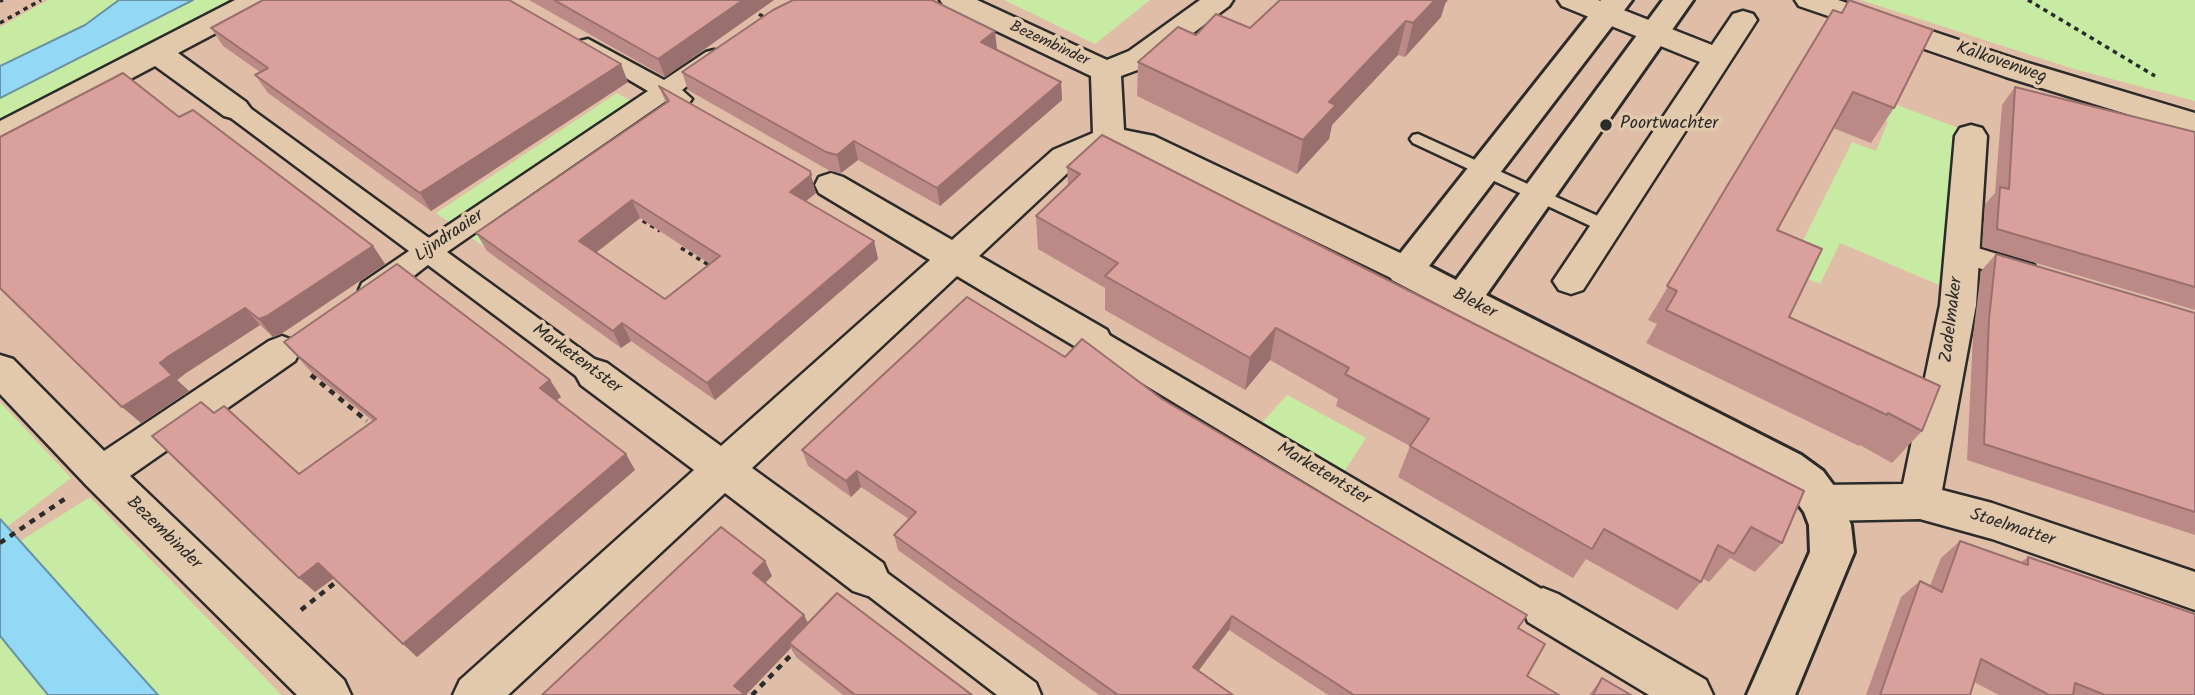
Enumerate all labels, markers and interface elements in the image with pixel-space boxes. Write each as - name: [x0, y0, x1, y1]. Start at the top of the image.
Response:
- street label: Bezembinder: [1006, 18, 1092, 72]
- street label: Kalkovenweg: [1953, 38, 2049, 90]
- place label: Poortwachter: [1620, 114, 1718, 136]
- marker: Poortwachter: [1598, 117, 1614, 133]
- street label: Lijndraaier: [411, 206, 489, 268]
- street label: Zadelmaker: [1937, 276, 1969, 364]
- street label: Bleker: [1448, 285, 1500, 325]
- street label: Marketentster: [527, 320, 625, 400]
- street label: Marketentster: [1272, 439, 1374, 511]
- street label: Bezembinder: [121, 493, 205, 575]
- street label: Stoelmatter: [1967, 505, 2057, 553]

